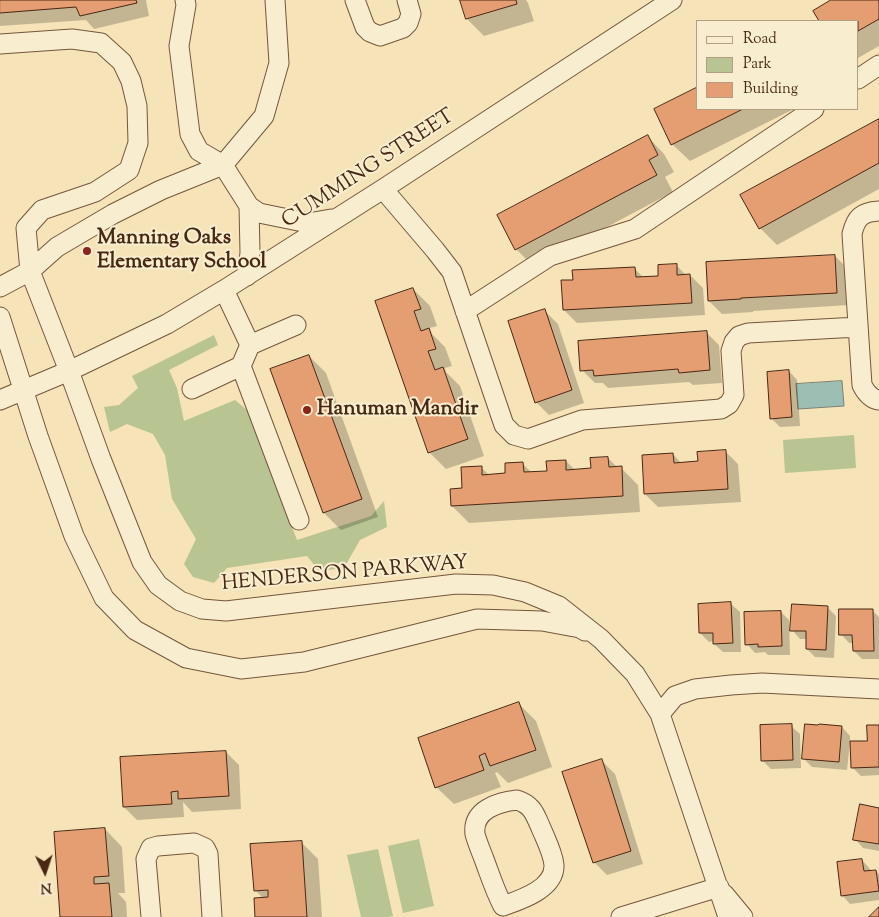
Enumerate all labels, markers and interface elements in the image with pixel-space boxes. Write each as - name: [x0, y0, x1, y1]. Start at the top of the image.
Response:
- legend: [696, 20, 859, 110]
- text: Road: [743, 29, 777, 50]
- text: Park: [743, 54, 772, 75]
- text: Building: [743, 79, 798, 100]
- street label: CUMMING STREET: [278, 105, 460, 235]
- place label: Manning Oaks Elementary School: [97, 226, 266, 276]
- marker: Manning Oaks Elementary School: [81, 245, 93, 257]
- place label: Hanuman Mandir: [317, 397, 478, 423]
- marker: Hanuman Mandir: [301, 404, 313, 416]
- street label: HENDERSON PARKWAY: [221, 552, 469, 598]
- north arrow: [20, 847, 70, 897]
- text: N: [40, 877, 52, 897]

